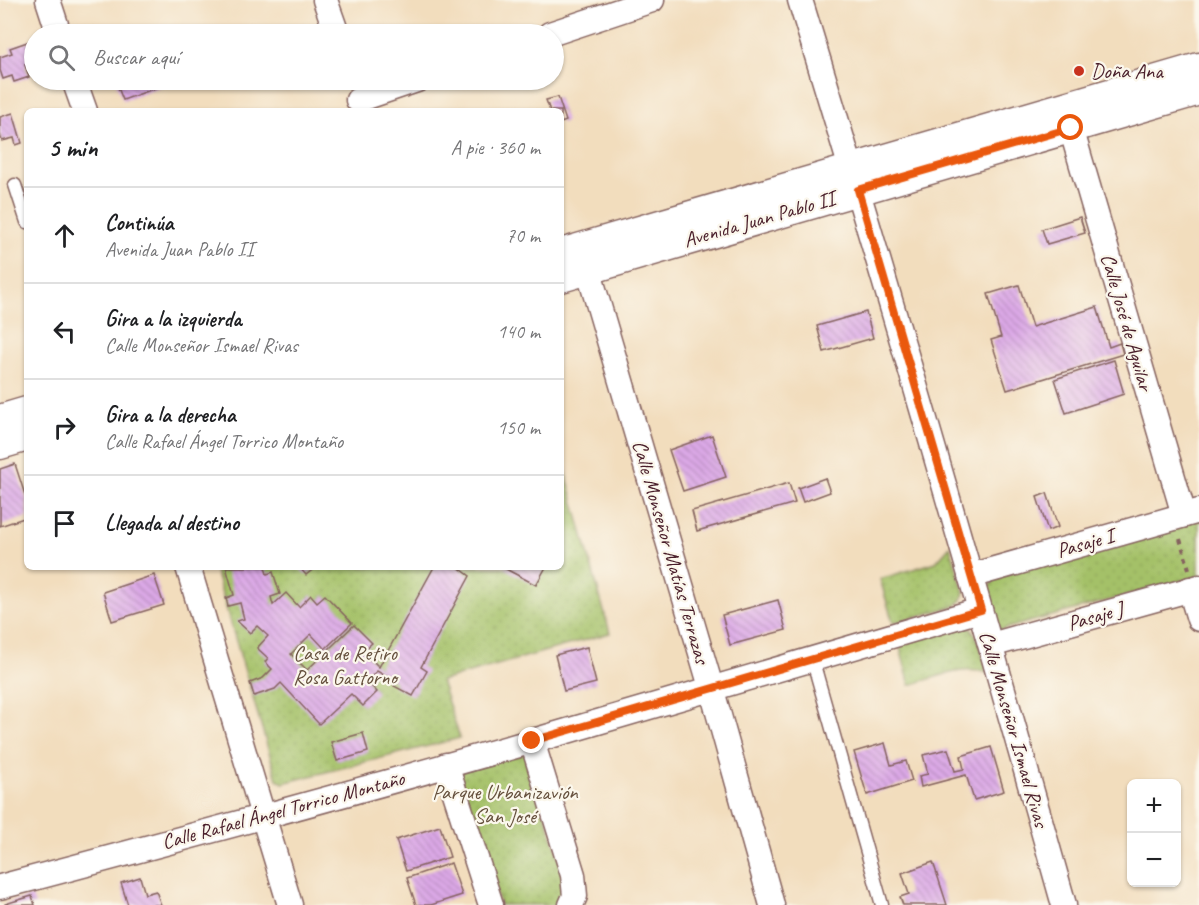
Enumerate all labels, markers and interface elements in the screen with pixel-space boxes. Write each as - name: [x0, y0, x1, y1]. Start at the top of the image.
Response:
- search box: [24, 24, 564, 90]
- icon: search: [45, 41, 78, 74]
- text: Buscar aquí: [93, 43, 179, 71]
- place label: Doña Ana: [1091, 58, 1164, 84]
- marker: Doña Ana: [1072, 64, 1086, 78]
- route start: [1057, 114, 1083, 140]
- text: 5 min: [48, 131, 97, 164]
- text: A pie · 360 m: [451, 135, 540, 160]
- street label: Avenida Juan Pablo II: [680, 184, 842, 253]
- text: Continúa: [105, 209, 173, 237]
- icon: ahead: [48, 219, 81, 252]
- text: 70 m: [506, 223, 540, 248]
- text: Avenida Juan Pablo II: [105, 237, 254, 262]
- street label: Calle José de Aguilar: [1095, 251, 1160, 396]
- text: Gira a la izquierda: [105, 305, 242, 333]
- icon: left: [48, 315, 81, 348]
- text: 140 m: [497, 319, 540, 344]
- text: Calle Monseñor Ismael Rivas: [105, 333, 298, 358]
- text: Gira a la derecha: [105, 401, 236, 429]
- icon: right: [48, 411, 81, 444]
- text: 150 m: [497, 415, 540, 440]
- text: Calle Rafael Ángel Torrico Montaño: [105, 429, 343, 454]
- street label: Calle Monseñor Matías Terrazas: [627, 437, 716, 669]
- icon: arrive: [48, 507, 81, 540]
- text: Llegada al destino: [105, 509, 239, 537]
- street label: Pasaje I: [1053, 521, 1121, 564]
- street label: Pasaje J: [1064, 595, 1129, 636]
- street label: Calle Monseñor Ismael Rivas: [974, 628, 1055, 832]
- park label: Casa de Retiro Rosa Gattorno: [293, 640, 400, 690]
- route end: [518, 727, 544, 753]
- street label: Calle Rafael Ángel Torrico Montaño: [159, 765, 409, 855]
- park label: Parque Urbanizavión San José: [432, 779, 578, 829]
- map controls: [1127, 779, 1181, 887]
- button: +: [1127, 779, 1181, 833]
- button: −: [1127, 833, 1181, 887]

